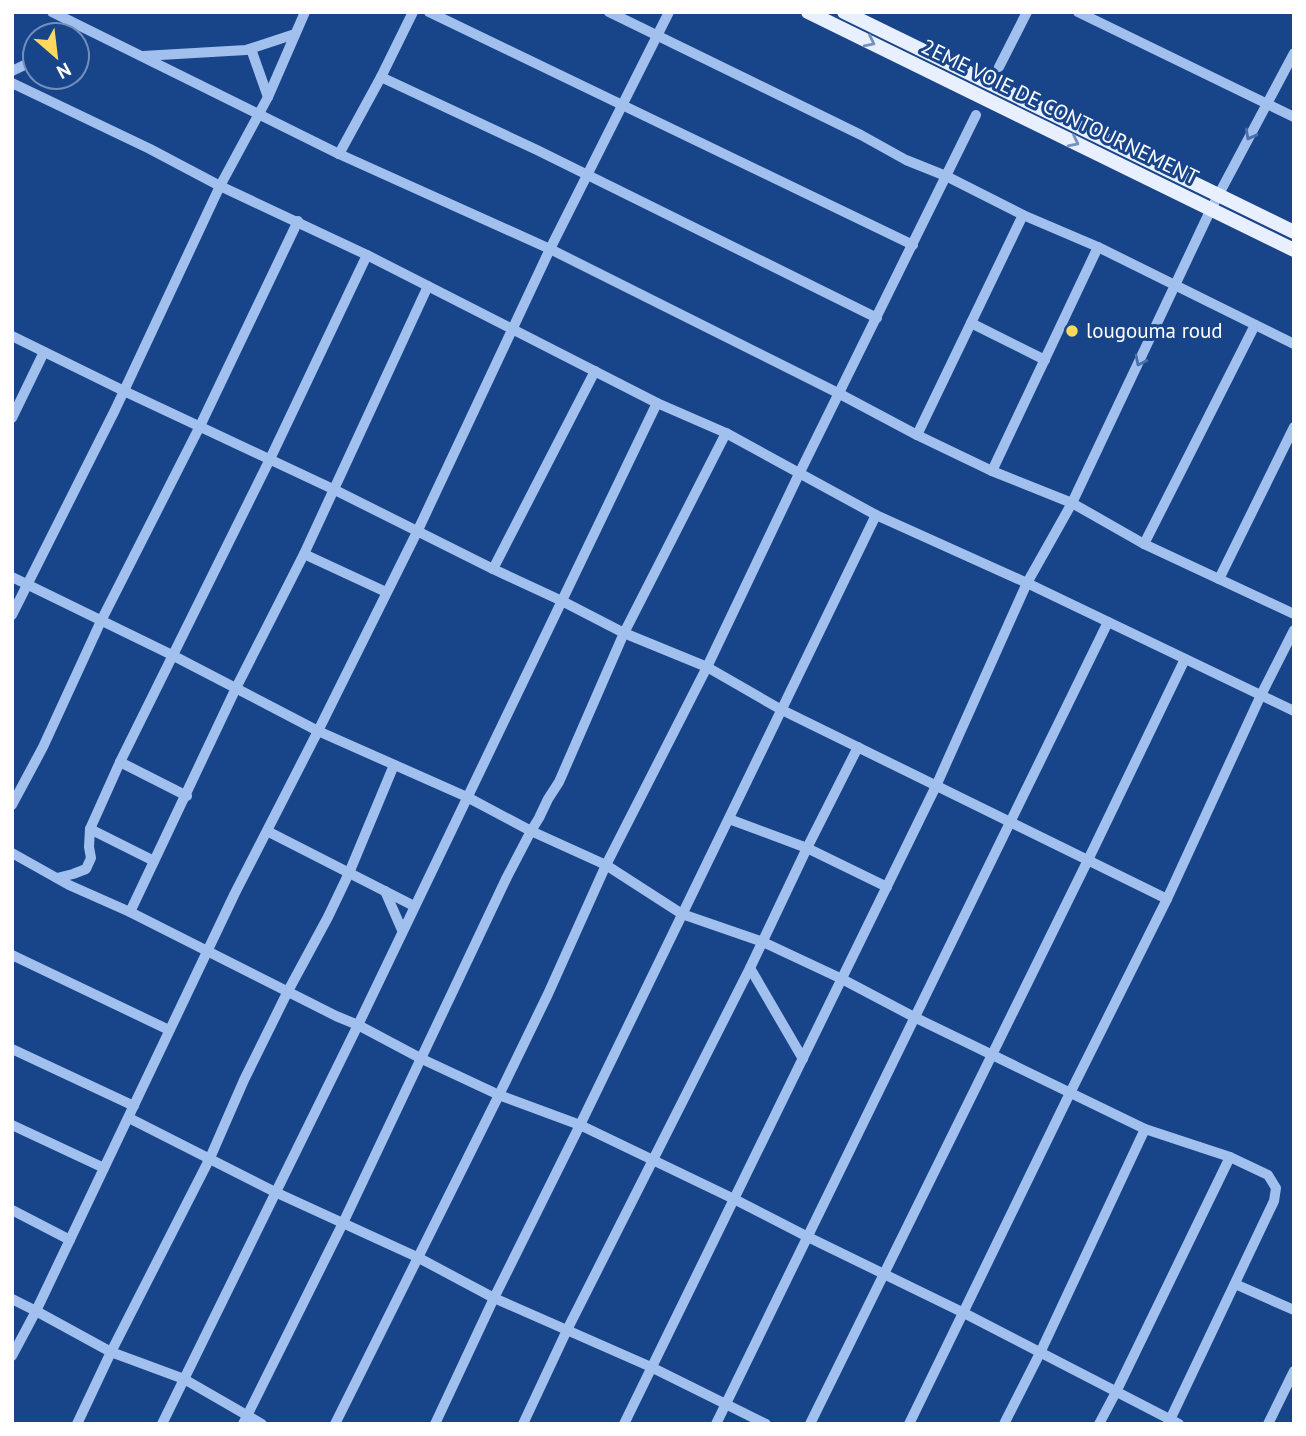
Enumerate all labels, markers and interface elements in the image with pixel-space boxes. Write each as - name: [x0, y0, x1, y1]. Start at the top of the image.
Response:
- north arrow: [21, 21, 91, 91]
- street label: 2EME VOIE DE CONTOURNEMENT: [917, 33, 1204, 191]
- one-way arrow: [863, 34, 875, 48]
- text: N: [53, 57, 75, 85]
- one-way arrow: [1244, 128, 1258, 140]
- one-way arrow: [1067, 134, 1079, 148]
- place label: lougouma roud: [1086, 317, 1223, 344]
- marker: lougouma roud: [1064, 323, 1080, 339]
- one-way arrow: [1134, 354, 1148, 366]

